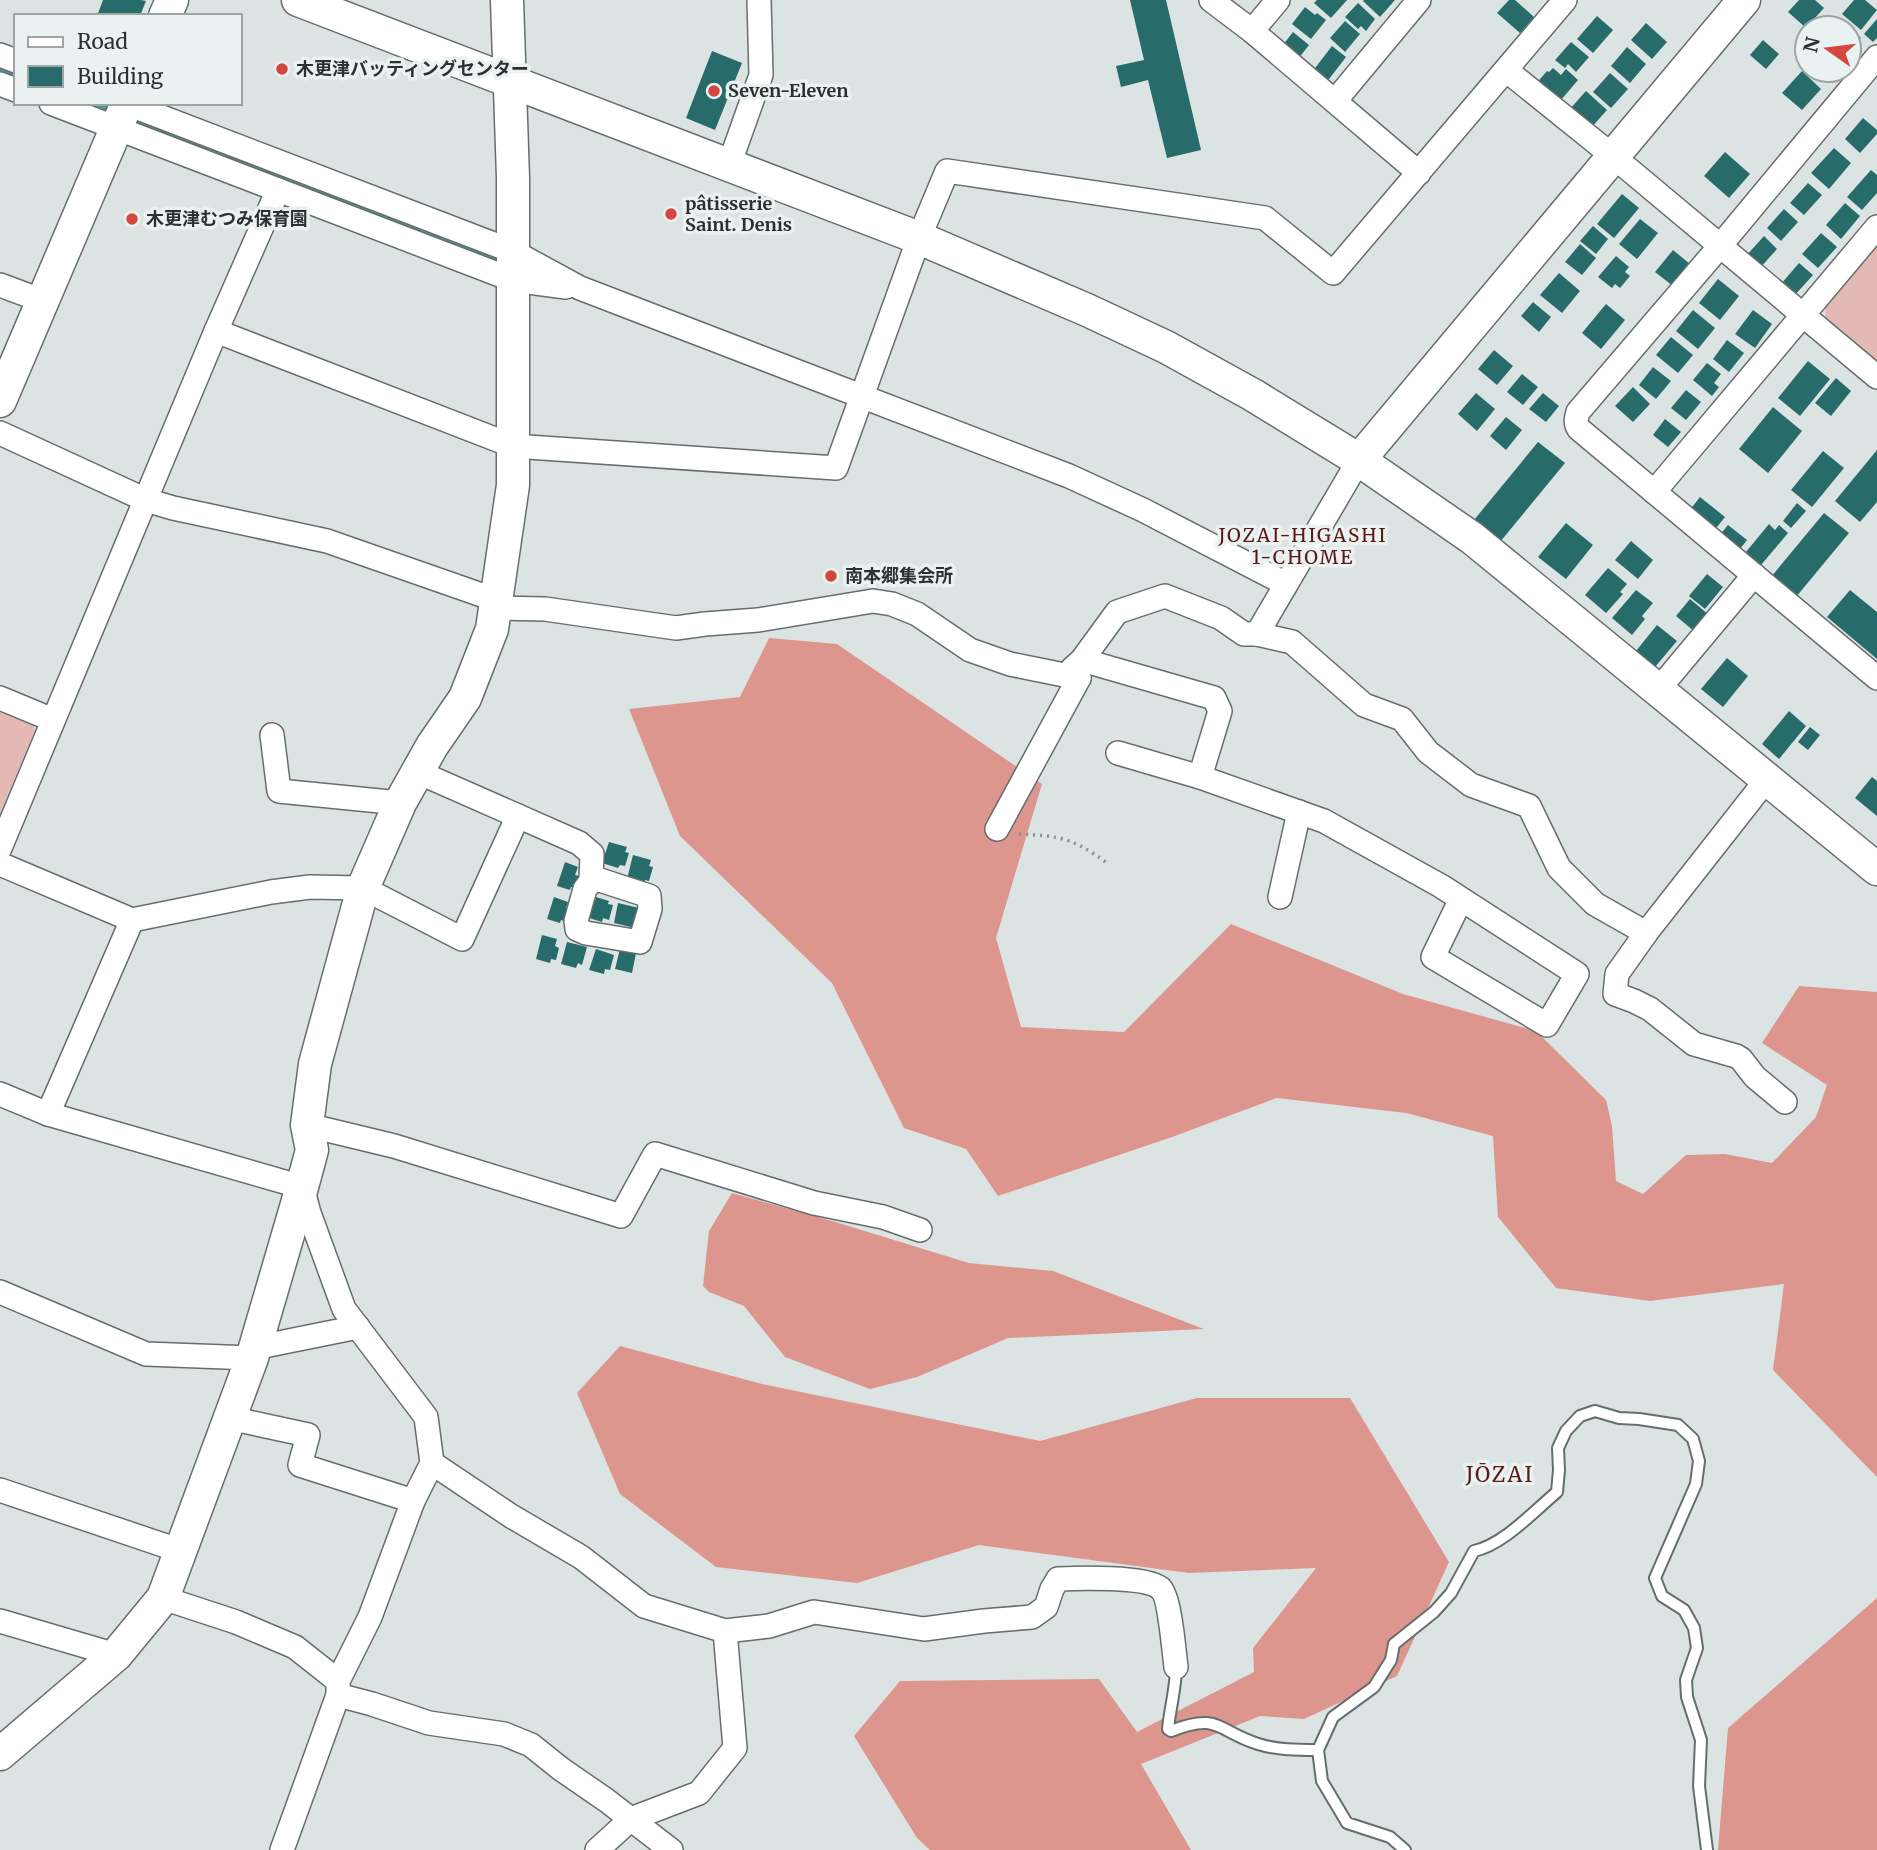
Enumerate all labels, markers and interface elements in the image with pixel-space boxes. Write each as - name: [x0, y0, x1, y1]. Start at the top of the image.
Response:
- legend: [14, 14, 242, 105]
- north arrow: [1793, 14, 1863, 84]
- text: Road: [77, 28, 128, 55]
- text: N: [1798, 35, 1825, 55]
- place label: 木更津バッティングセンター: [296, 57, 529, 80]
- marker: 木更津バッティングセンター: [274, 61, 290, 77]
- text: Building: [77, 63, 164, 90]
- place label: Seven-Eleven: [728, 79, 848, 102]
- marker: Seven-Eleven: [706, 83, 722, 99]
- place label: pâtisserie Saint. Denis: [685, 192, 792, 236]
- marker: pâtisserie Saint. Denis: [663, 206, 679, 222]
- place label: 木更津むつみ保育園: [146, 207, 308, 230]
- marker: 木更津むつみ保育園: [124, 211, 140, 227]
- district label: JOZAI-HIGASHI 1-CHOME: [1217, 523, 1388, 569]
- place label: 南本郷集会所: [845, 564, 953, 587]
- marker: 南本郷集会所: [823, 568, 839, 584]
- district label: JŌZAI: [1465, 1461, 1534, 1488]

